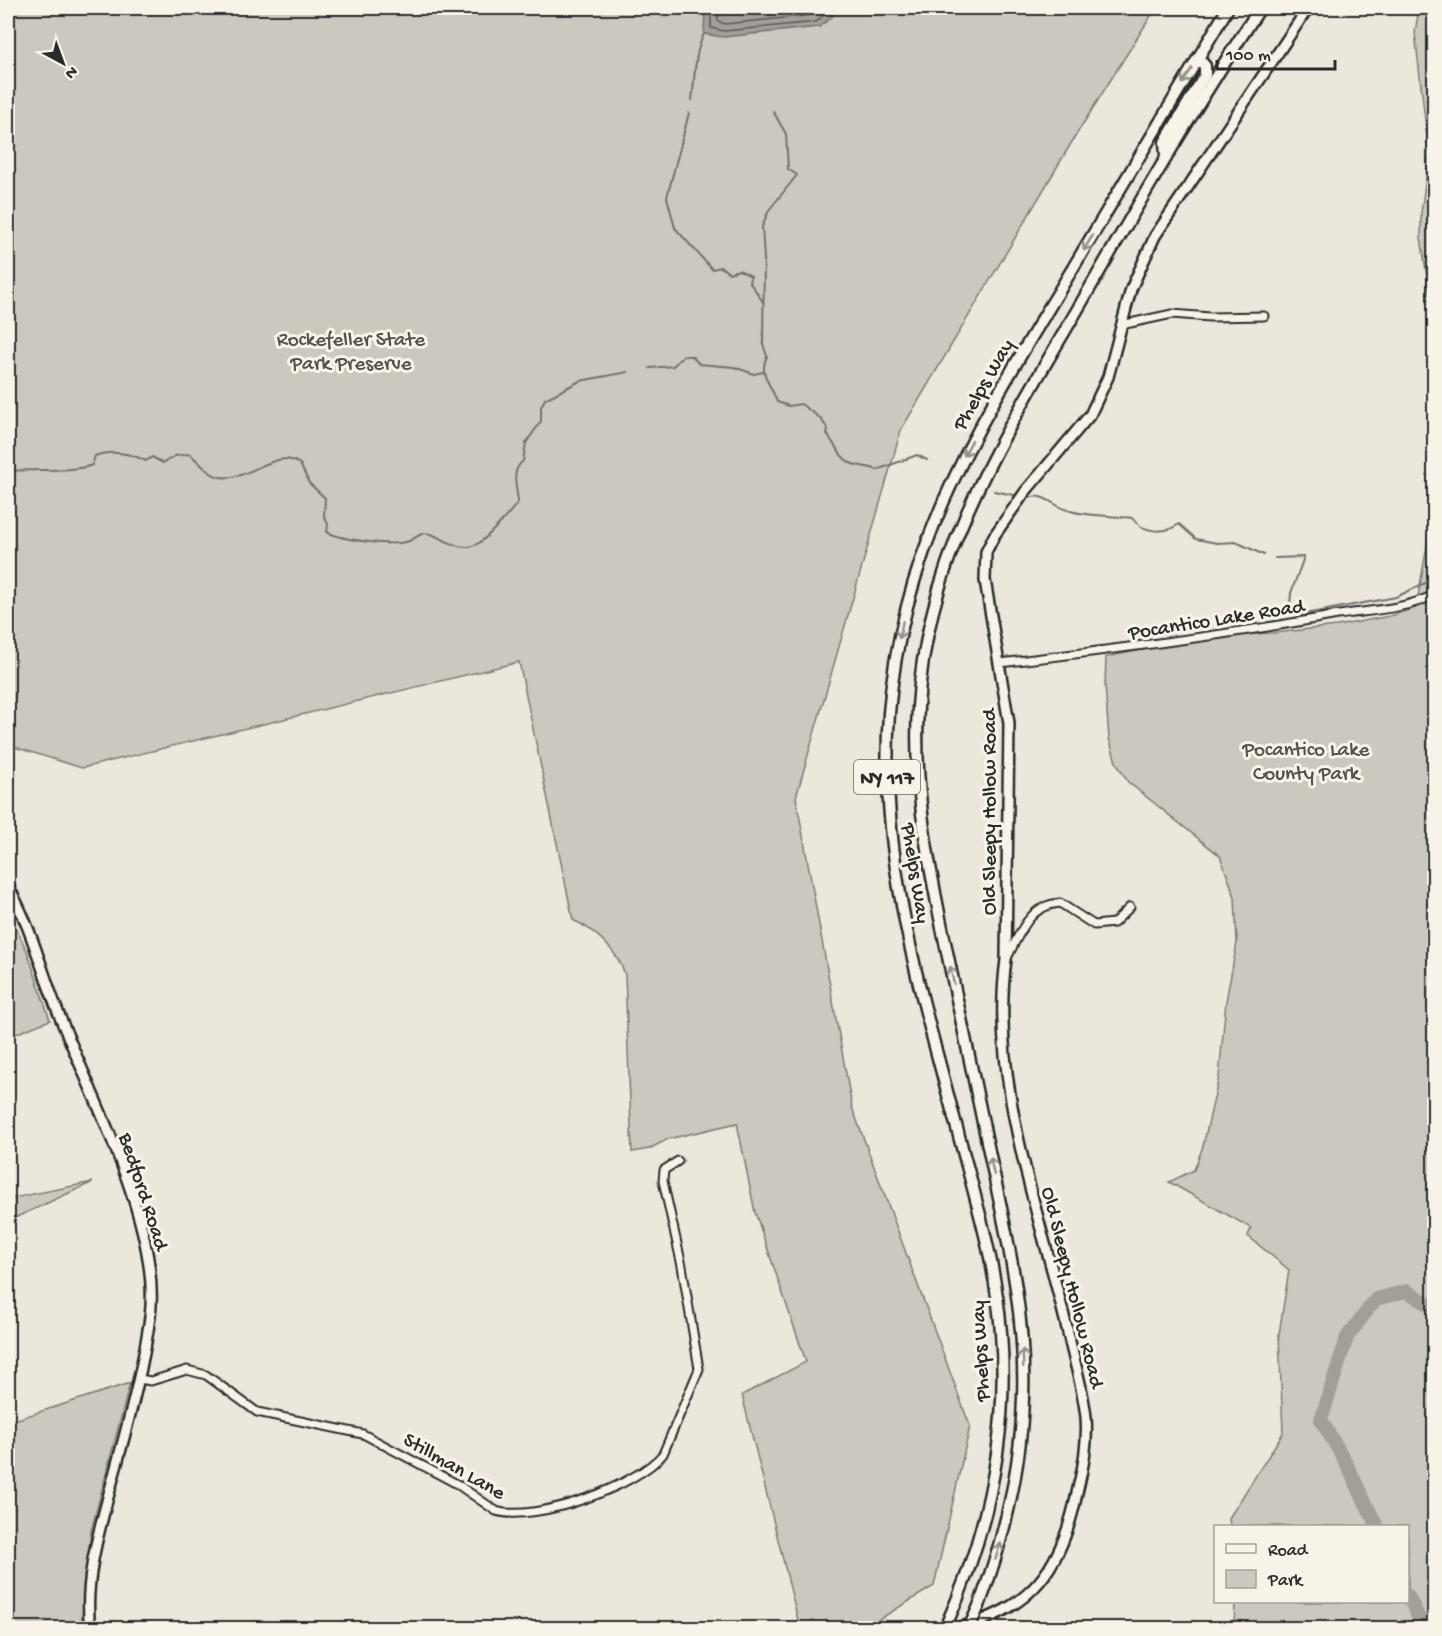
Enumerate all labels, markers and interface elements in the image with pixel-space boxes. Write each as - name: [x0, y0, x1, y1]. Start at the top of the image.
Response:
- north arrow: [33, 33, 93, 93]
- scale bar: [1217, 33, 1336, 71]
- text: 100 m: [1225, 46, 1271, 67]
- text: N: [60, 61, 81, 83]
- one-way arrow: [1181, 67, 1193, 84]
- one-way arrow: [1081, 234, 1093, 251]
- park label: Rockefeller State Park Preserve: [277, 329, 426, 378]
- street label: Phelps Way: [948, 336, 1021, 437]
- one-way arrow: [962, 438, 973, 456]
- street label: Pocantico Lake Road: [1126, 595, 1308, 648]
- one-way arrow: [895, 620, 906, 640]
- street label: Old Sleepy Hollow Road: [979, 707, 1004, 915]
- park label: Pocantico Lake County Park: [1242, 739, 1371, 788]
- road number: NY 117: [854, 760, 920, 794]
- street label: Phelps Way: [893, 821, 934, 925]
- one-way arrow: [946, 966, 957, 985]
- street label: Bedford Road: [111, 1129, 173, 1255]
- one-way arrow: [986, 1157, 997, 1176]
- street label: Old Sleepy Hollow Road: [1034, 1185, 1108, 1393]
- street label: Phelps Way: [967, 1300, 998, 1403]
- one-way arrow: [1017, 1349, 1029, 1369]
- street label: Stillman Lane: [398, 1429, 510, 1508]
- legend: [1214, 1525, 1409, 1603]
- one-way arrow: [993, 1541, 1004, 1560]
- text: Road: [1268, 1541, 1309, 1562]
- text: Park: [1267, 1571, 1304, 1592]

